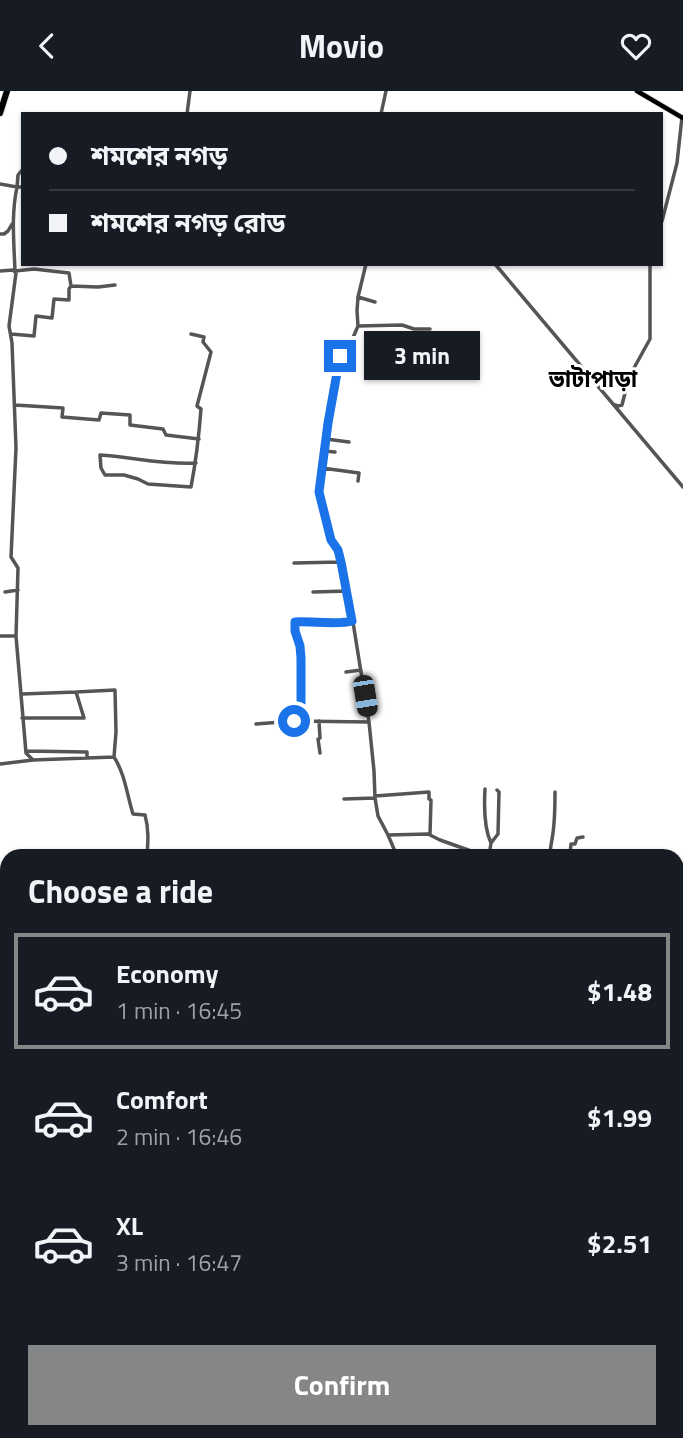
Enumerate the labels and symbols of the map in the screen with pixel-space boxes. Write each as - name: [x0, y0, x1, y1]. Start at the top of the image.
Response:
- callout: 3 min: [364, 331, 480, 381]
- route end: [324, 340, 356, 372]
- district label: ভাটাপাড়া: [548, 361, 638, 396]
- car: [352, 674, 379, 718]
- route start: [278, 705, 310, 737]

